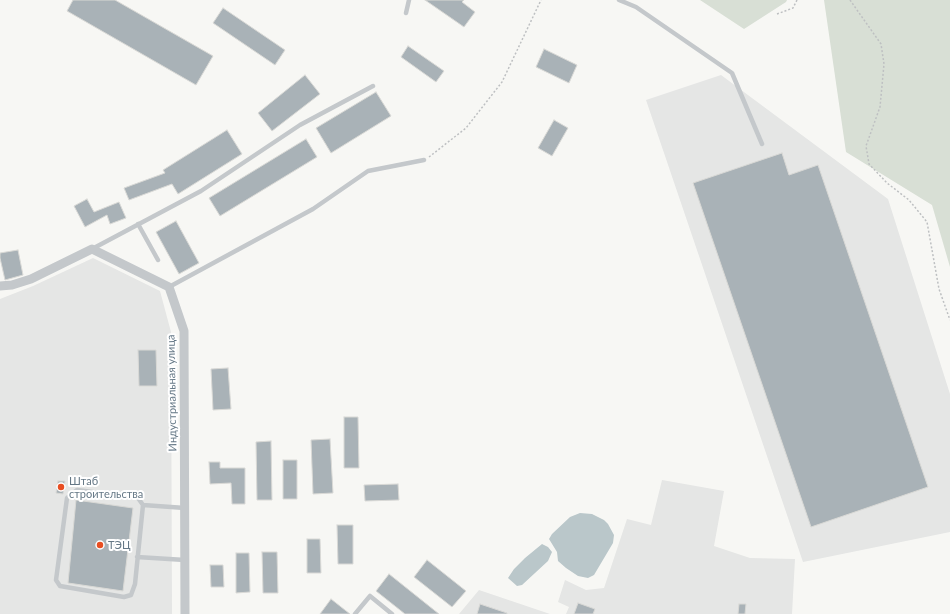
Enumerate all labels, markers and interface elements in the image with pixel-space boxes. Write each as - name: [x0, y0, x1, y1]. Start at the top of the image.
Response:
- street label: Индустриальная улица: [164, 334, 180, 452]
- place label: Штаб строительства: [69, 474, 143, 500]
- marker: Штаб строительства: [56, 482, 66, 492]
- place label: ТЭЦ: [108, 538, 131, 552]
- marker: ТЭЦ: [95, 540, 105, 550]

